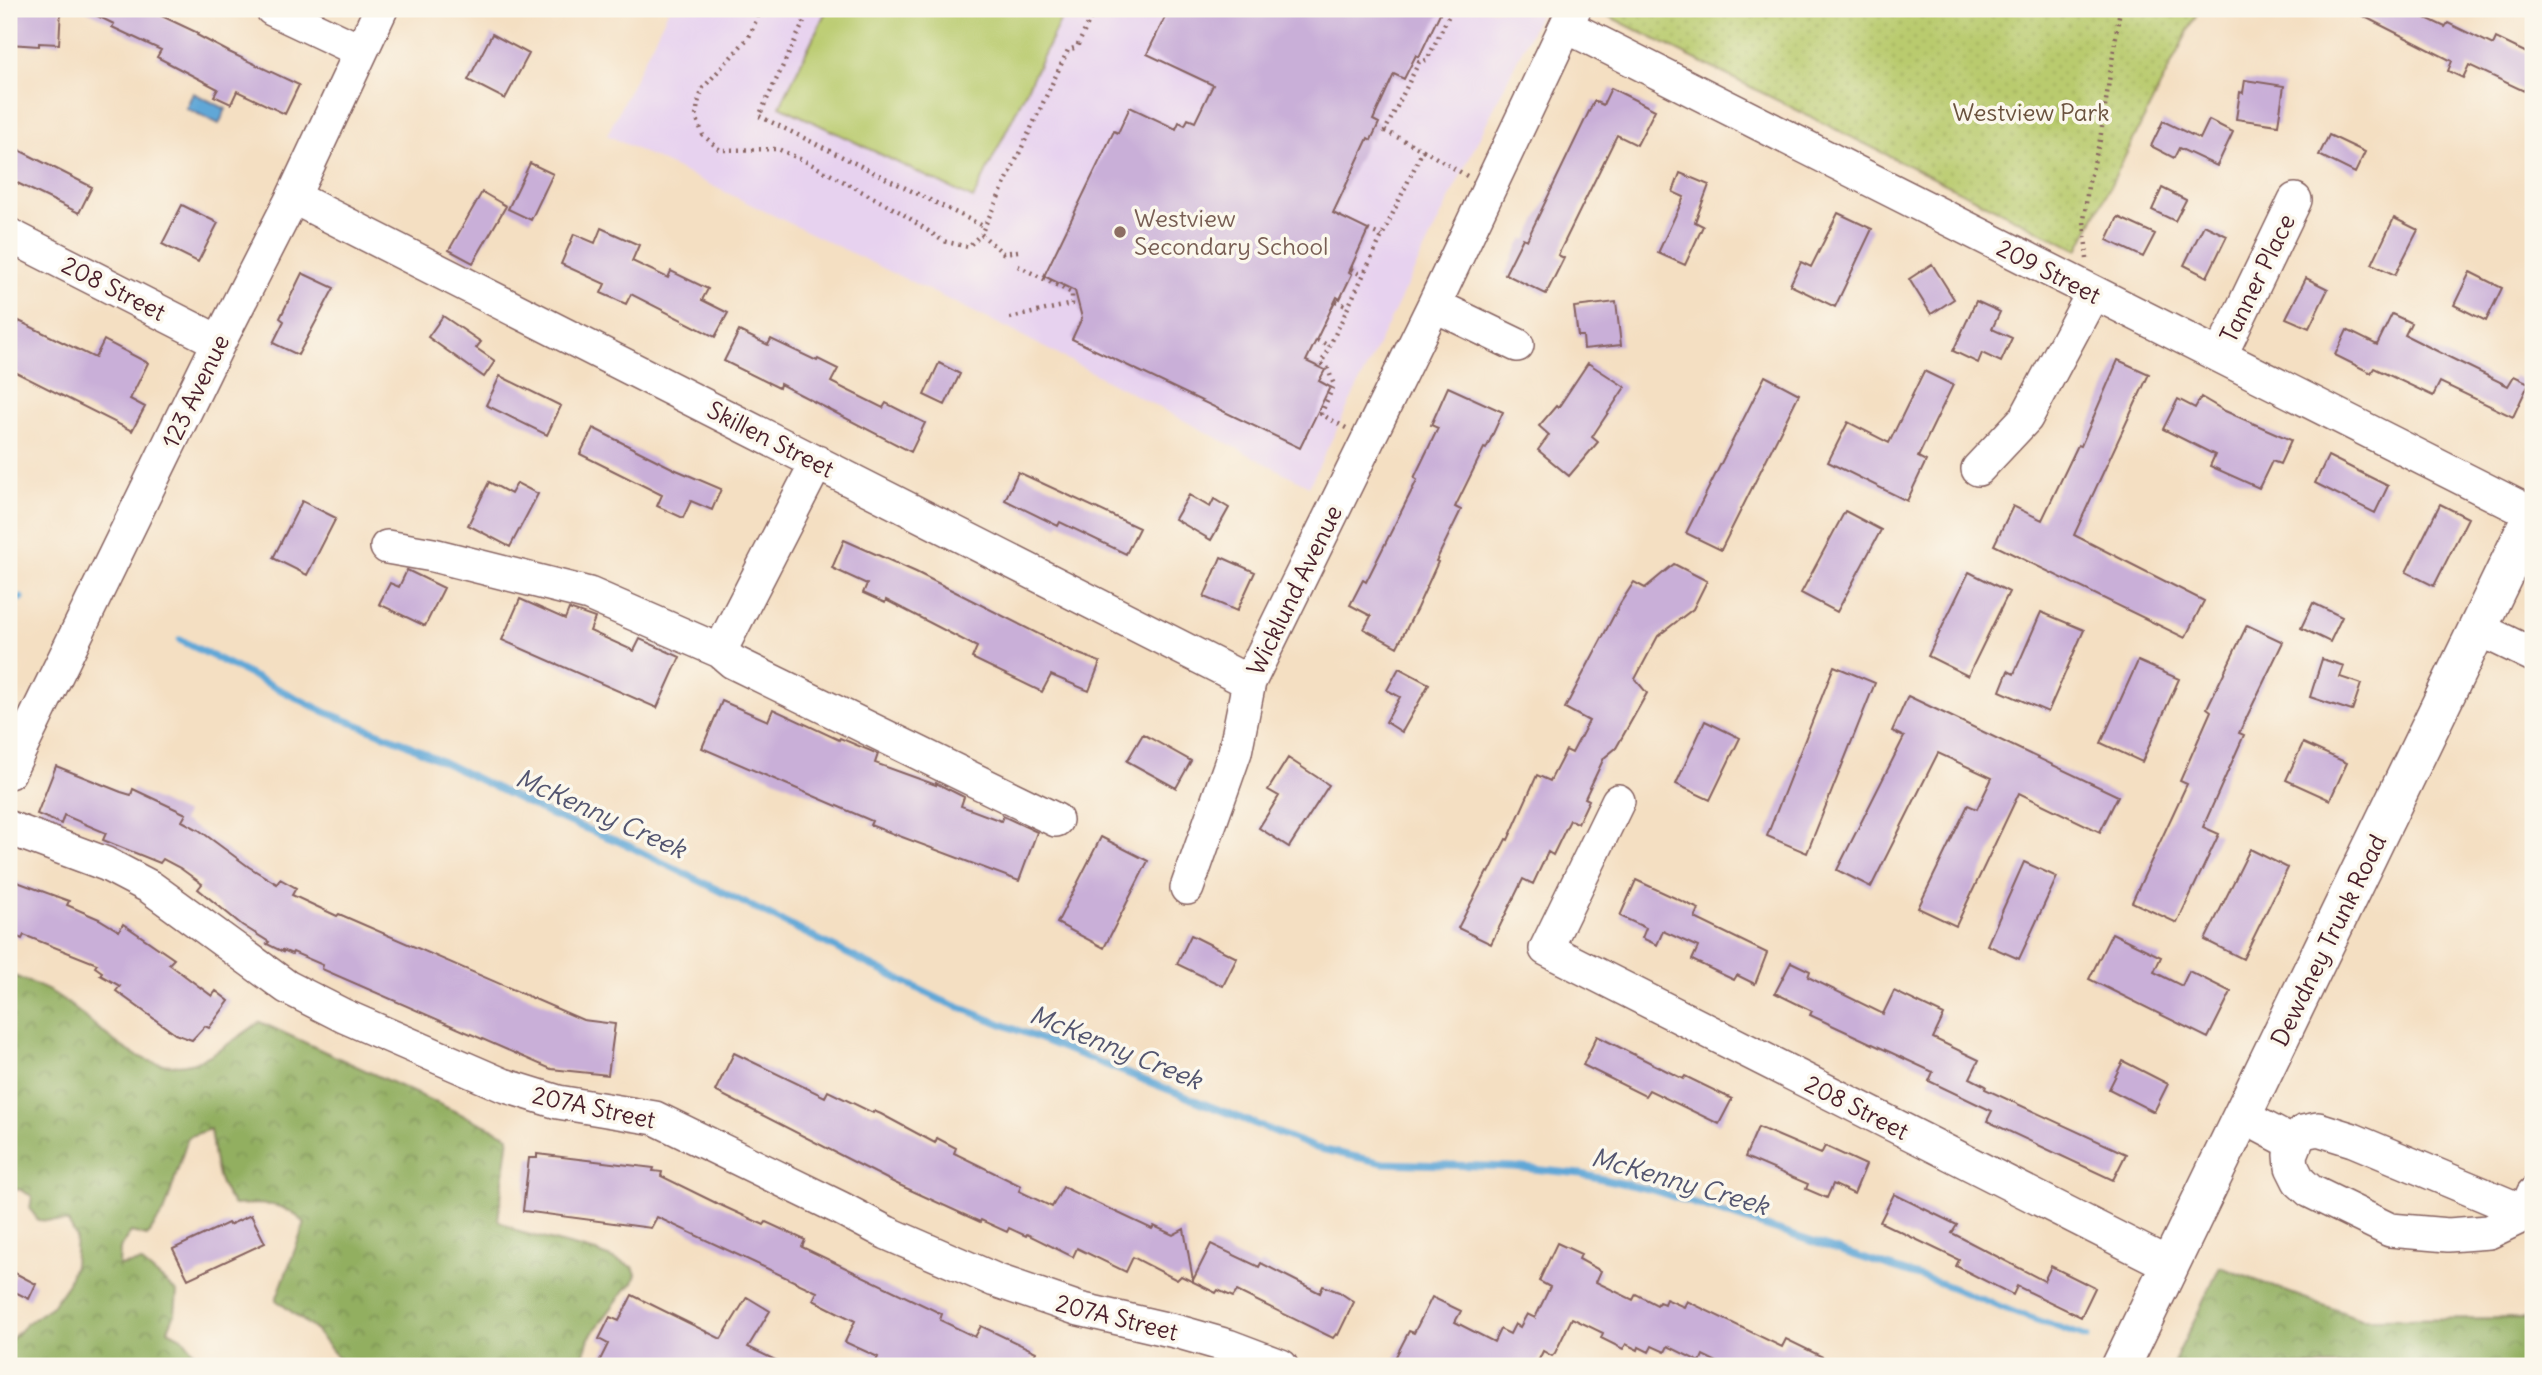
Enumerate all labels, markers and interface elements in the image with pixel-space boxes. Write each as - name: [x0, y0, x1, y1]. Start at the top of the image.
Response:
- park label: Westview Park: [1953, 97, 2109, 127]
- place label: Westview Secondary School: [1134, 203, 1328, 261]
- street label: Tanner Place: [2213, 209, 2301, 347]
- marker: Westview Secondary School: [1112, 224, 1128, 240]
- street label: 209 Street: [1992, 232, 2106, 310]
- street label: 208 Street: [57, 249, 171, 327]
- street label: 123 Avenue: [155, 329, 235, 453]
- street label: Skillen Street: [703, 394, 839, 484]
- street label: Wicklund Avenue: [1240, 500, 1348, 680]
- water label: McKenny Creek: [511, 761, 693, 866]
- street label: Dewdney Trunk Road: [2264, 829, 2392, 1051]
- water label: McKenny Creek: [1025, 998, 1208, 1097]
- street label: 208 Street: [1800, 1068, 1914, 1146]
- street label: 207A Street: [530, 1079, 658, 1135]
- water label: McKenny Creek: [1588, 1140, 1774, 1222]
- street label: 207A Street: [1053, 1287, 1181, 1347]

